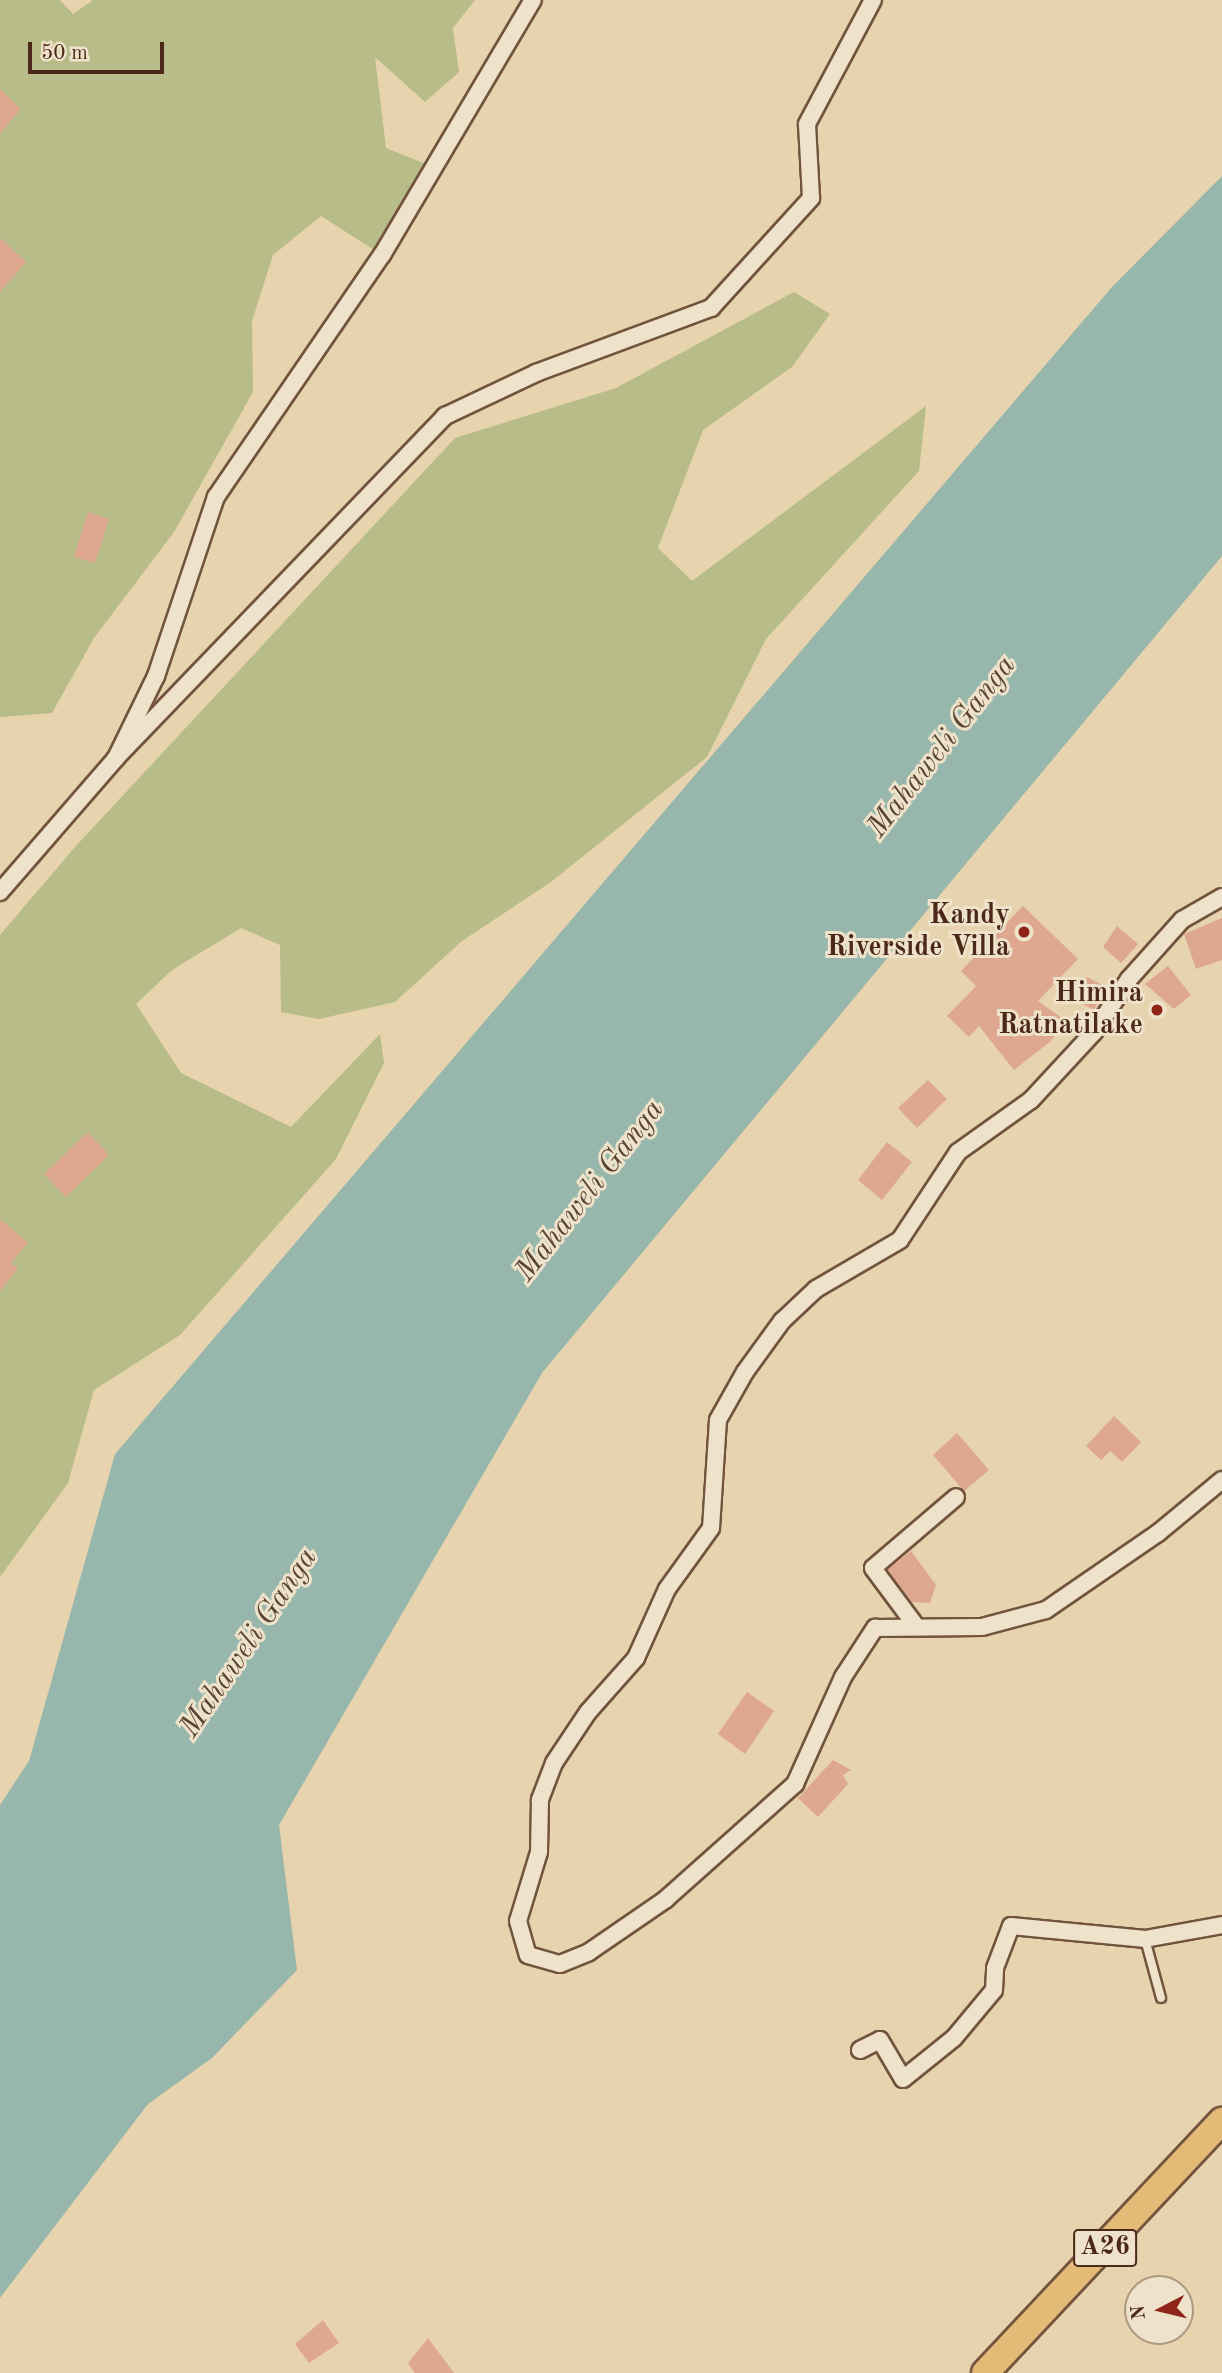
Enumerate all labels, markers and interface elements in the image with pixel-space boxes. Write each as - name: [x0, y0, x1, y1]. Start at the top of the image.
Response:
- scale bar: [32, 28, 168, 72]
- text: 50 m: [41, 43, 88, 64]
- water label: Mahaweli Ganga: [860, 649, 1024, 845]
- place label: Kandy Riverside Villa: [827, 899, 1010, 965]
- marker: Kandy Riverside Villa: [1016, 924, 1032, 940]
- place label: Himira Ratnatilake: [998, 977, 1143, 1043]
- marker: Himira Ratnatilake: [1149, 1002, 1165, 1018]
- water label: Mahaweli Ganga: [508, 1093, 672, 1289]
- water label: Mahaweli Ganga: [172, 1541, 326, 1745]
- road number: A26: [1072, 2226, 1138, 2270]
- north arrow: [1124, 2275, 1194, 2345]
- text: N: [1129, 2304, 1150, 2321]

